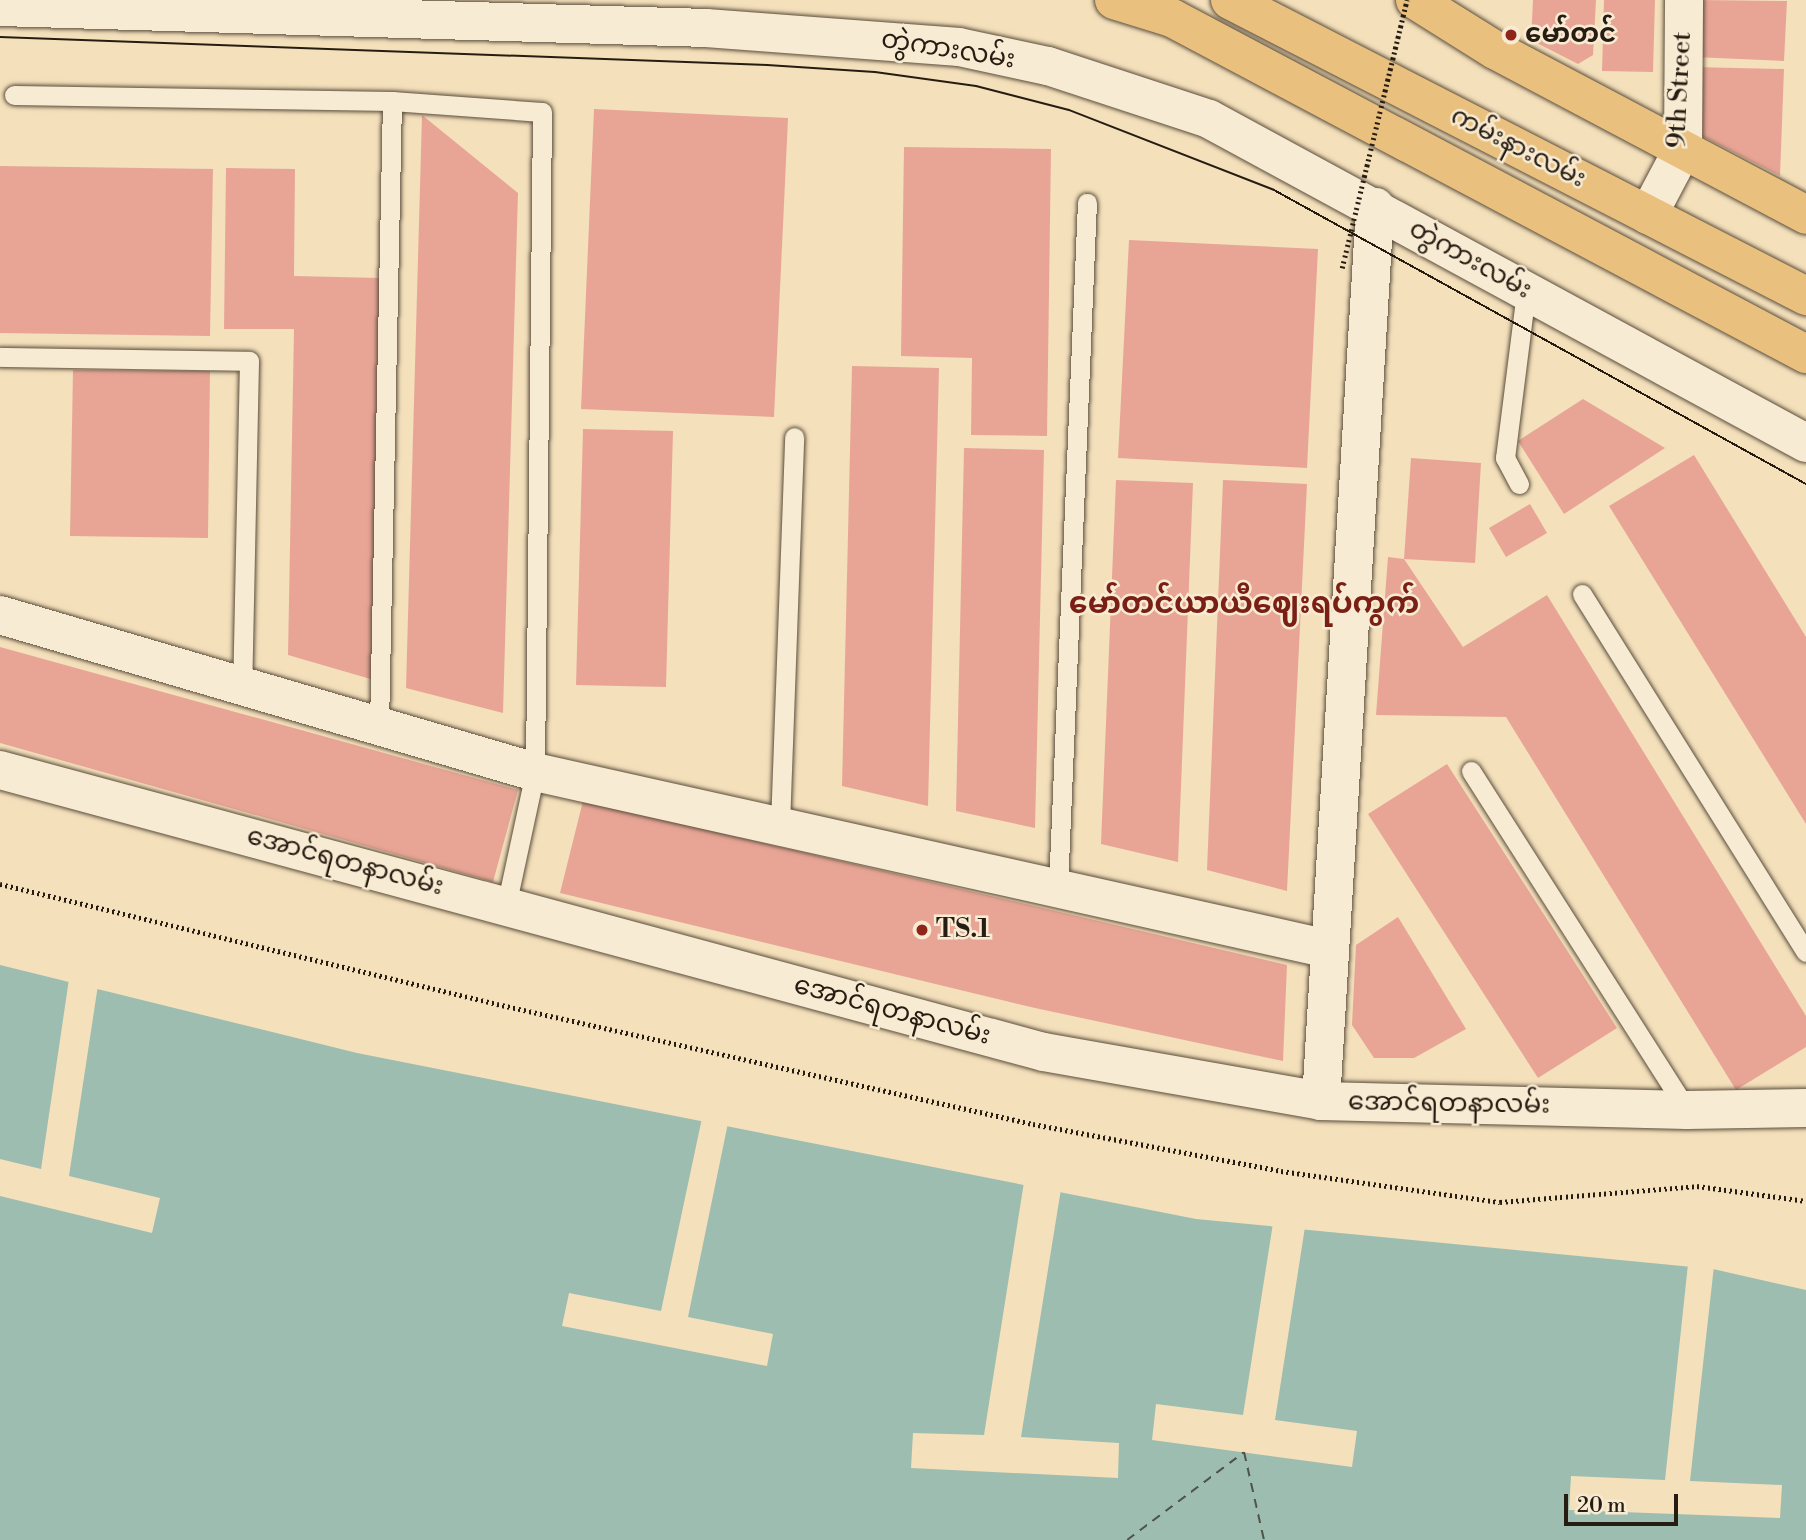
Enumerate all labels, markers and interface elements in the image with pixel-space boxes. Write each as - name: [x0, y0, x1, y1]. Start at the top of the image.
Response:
- place label: မော်တင်: [1525, 19, 1616, 51]
- street label: တွဲကားလမ်း: [879, 24, 1017, 76]
- marker: မော်တင်: [1503, 27, 1519, 43]
- street label: 9th Street: [1661, 31, 1699, 149]
- street label: ကမ်းနားလမ်း: [1445, 101, 1591, 195]
- street label: တွဲကားလမ်း: [1403, 214, 1537, 306]
- district label: မော်တင်ယာယီဈေးရပ်ကွက်: [1069, 586, 1419, 622]
- street label: အောင်ရတနာလမ်း: [243, 821, 447, 903]
- place label: TS.1: [936, 914, 990, 946]
- marker: TS.1: [914, 922, 930, 938]
- street label: အောင်ရတနာလမ်း: [790, 970, 994, 1052]
- street label: အောင်ရတနာလမ်း: [1348, 1087, 1550, 1121]
- scale bar: [1568, 1480, 1682, 1524]
- text: 20 m: [1577, 1493, 1626, 1519]

